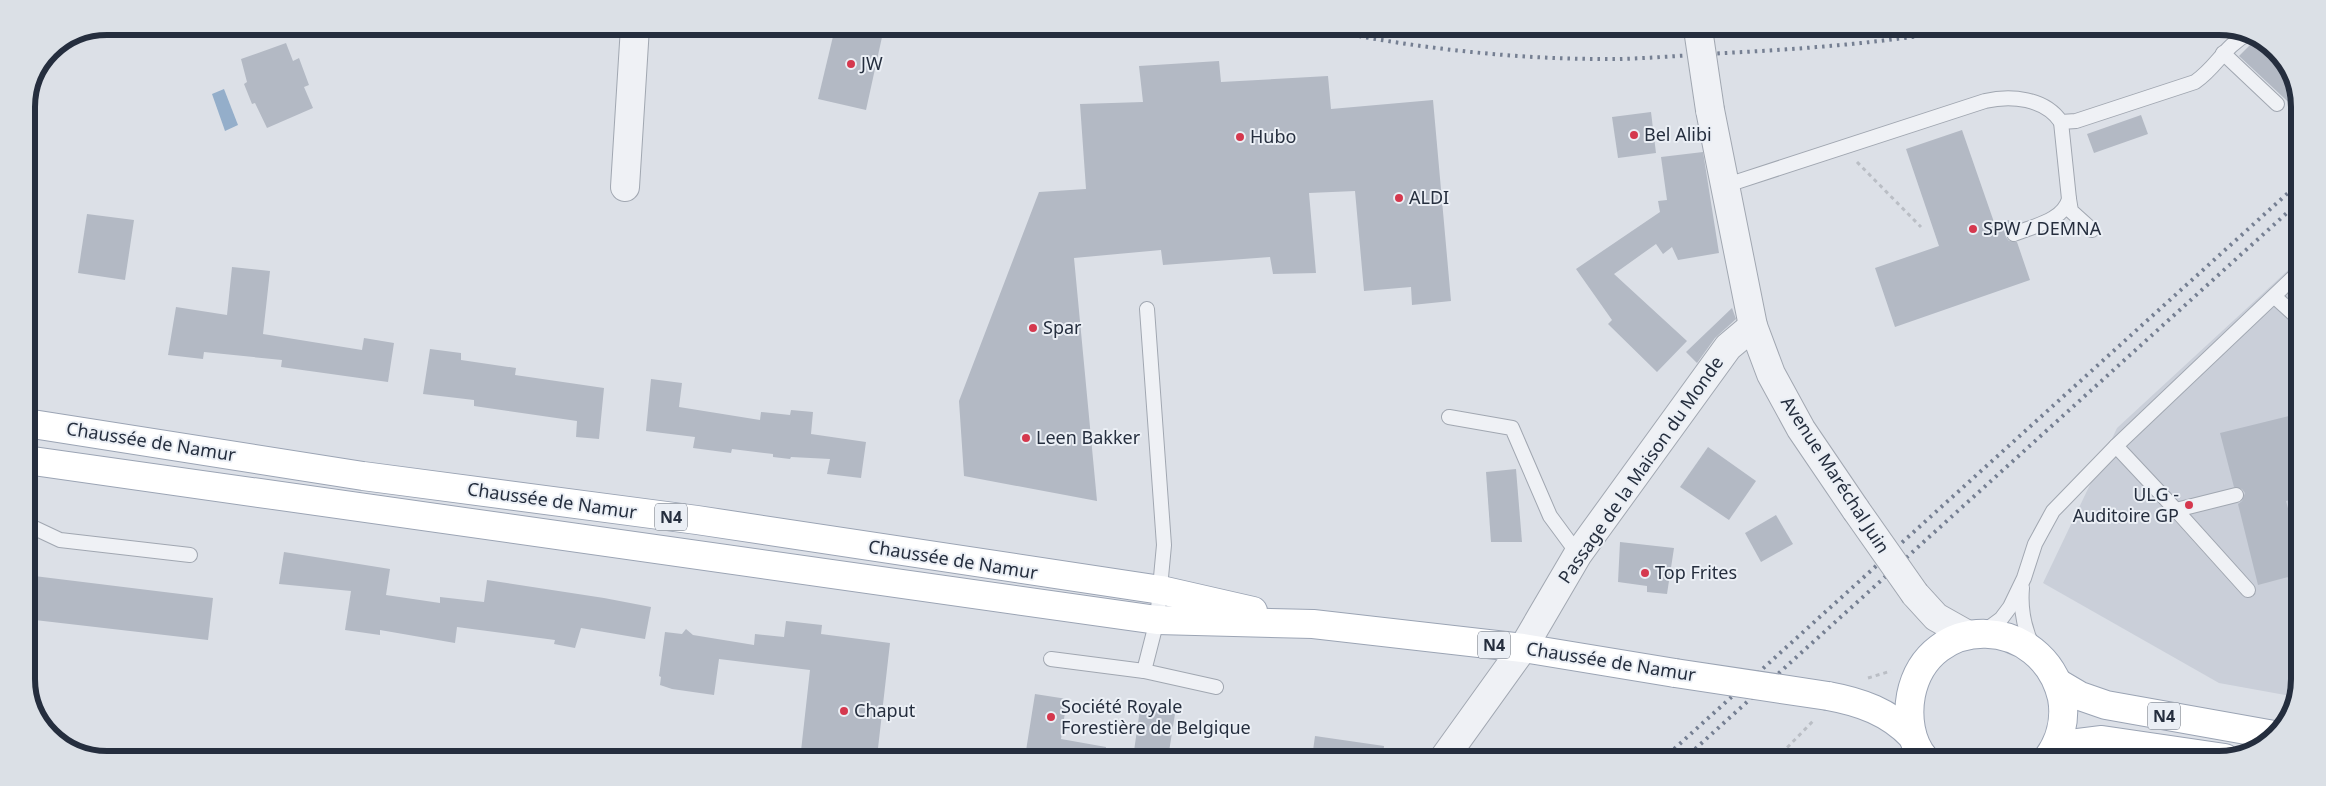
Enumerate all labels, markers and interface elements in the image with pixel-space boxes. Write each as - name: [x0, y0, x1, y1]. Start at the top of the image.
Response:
- place label: JW: [859, 51, 883, 75]
- marker: JW: [845, 58, 857, 70]
- place label: Bel Alibi: [1644, 122, 1712, 146]
- place label: Hubo: [1250, 124, 1296, 148]
- marker: Bel Alibi: [1628, 129, 1640, 141]
- marker: Hubo: [1234, 131, 1246, 143]
- place label: ALDI: [1409, 185, 1449, 209]
- marker: ALDI: [1393, 192, 1405, 204]
- place label: SPW / DEMNA: [1983, 216, 2102, 240]
- marker: SPW / DEMNA: [1967, 223, 1979, 235]
- place label: Spar: [1043, 315, 1082, 339]
- marker: Spar: [1027, 322, 1039, 334]
- street label: Passage de la Maison du Monde: [1552, 351, 1728, 588]
- street label: Avenue Maréchal Juin: [1776, 391, 1896, 558]
- street label: Chaussée de Namur: [65, 416, 238, 466]
- place label: Leen Bakker: [1036, 425, 1141, 449]
- marker: Leen Bakker: [1020, 432, 1032, 444]
- street label: Chaussée de Namur: [466, 476, 639, 524]
- place label: ULG - Auditoire GP: [2073, 482, 2179, 527]
- marker: ULG - Auditoire GP: [2183, 499, 2195, 511]
- road number: N4: [655, 504, 687, 530]
- street label: Chaussée de Namur: [867, 534, 1040, 584]
- place label: Top Frites: [1655, 560, 1737, 584]
- marker: Top Frites: [1639, 567, 1651, 579]
- road number: N4: [1478, 632, 1510, 658]
- street label: Chaussée de Namur: [1525, 636, 1698, 686]
- place label: Société Royale Forestière de Belgique: [1061, 694, 1251, 739]
- place label: Chaput: [854, 698, 916, 722]
- road number: N4: [2148, 702, 2180, 729]
- marker: Chaput: [838, 705, 850, 717]
- marker: Société Royale Forestière de Belgique: [1045, 711, 1057, 723]

